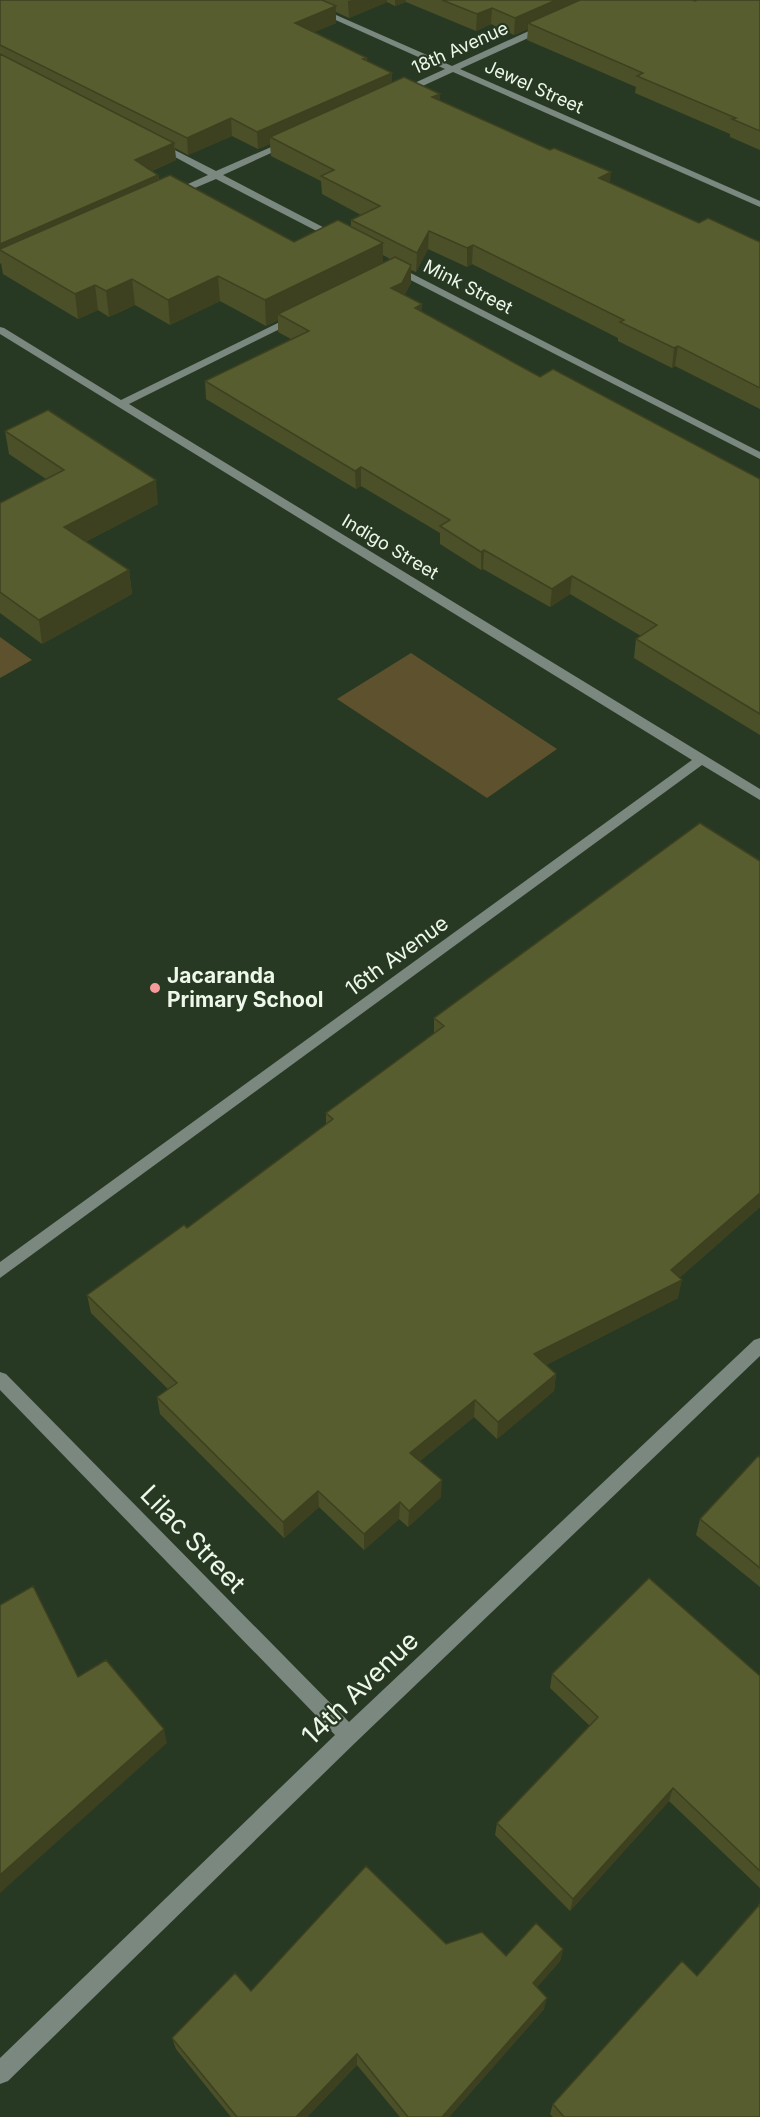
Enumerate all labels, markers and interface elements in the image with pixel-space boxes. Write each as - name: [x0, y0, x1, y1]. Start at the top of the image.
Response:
- street label: 18th Avenue: [408, 17, 511, 78]
- street label: Jewel Street: [482, 55, 587, 118]
- street label: Mink Street: [420, 255, 516, 318]
- street label: Indigo Street: [338, 510, 442, 584]
- street label: 16th Avenue: [341, 910, 453, 1001]
- place label: Jacaranda Primary School: [167, 963, 324, 1012]
- marker: Jacaranda Primary School: [148, 981, 162, 995]
- street label: Lilac Street: [134, 1478, 252, 1599]
- street label: 14th Avenue: [295, 1624, 424, 1751]

